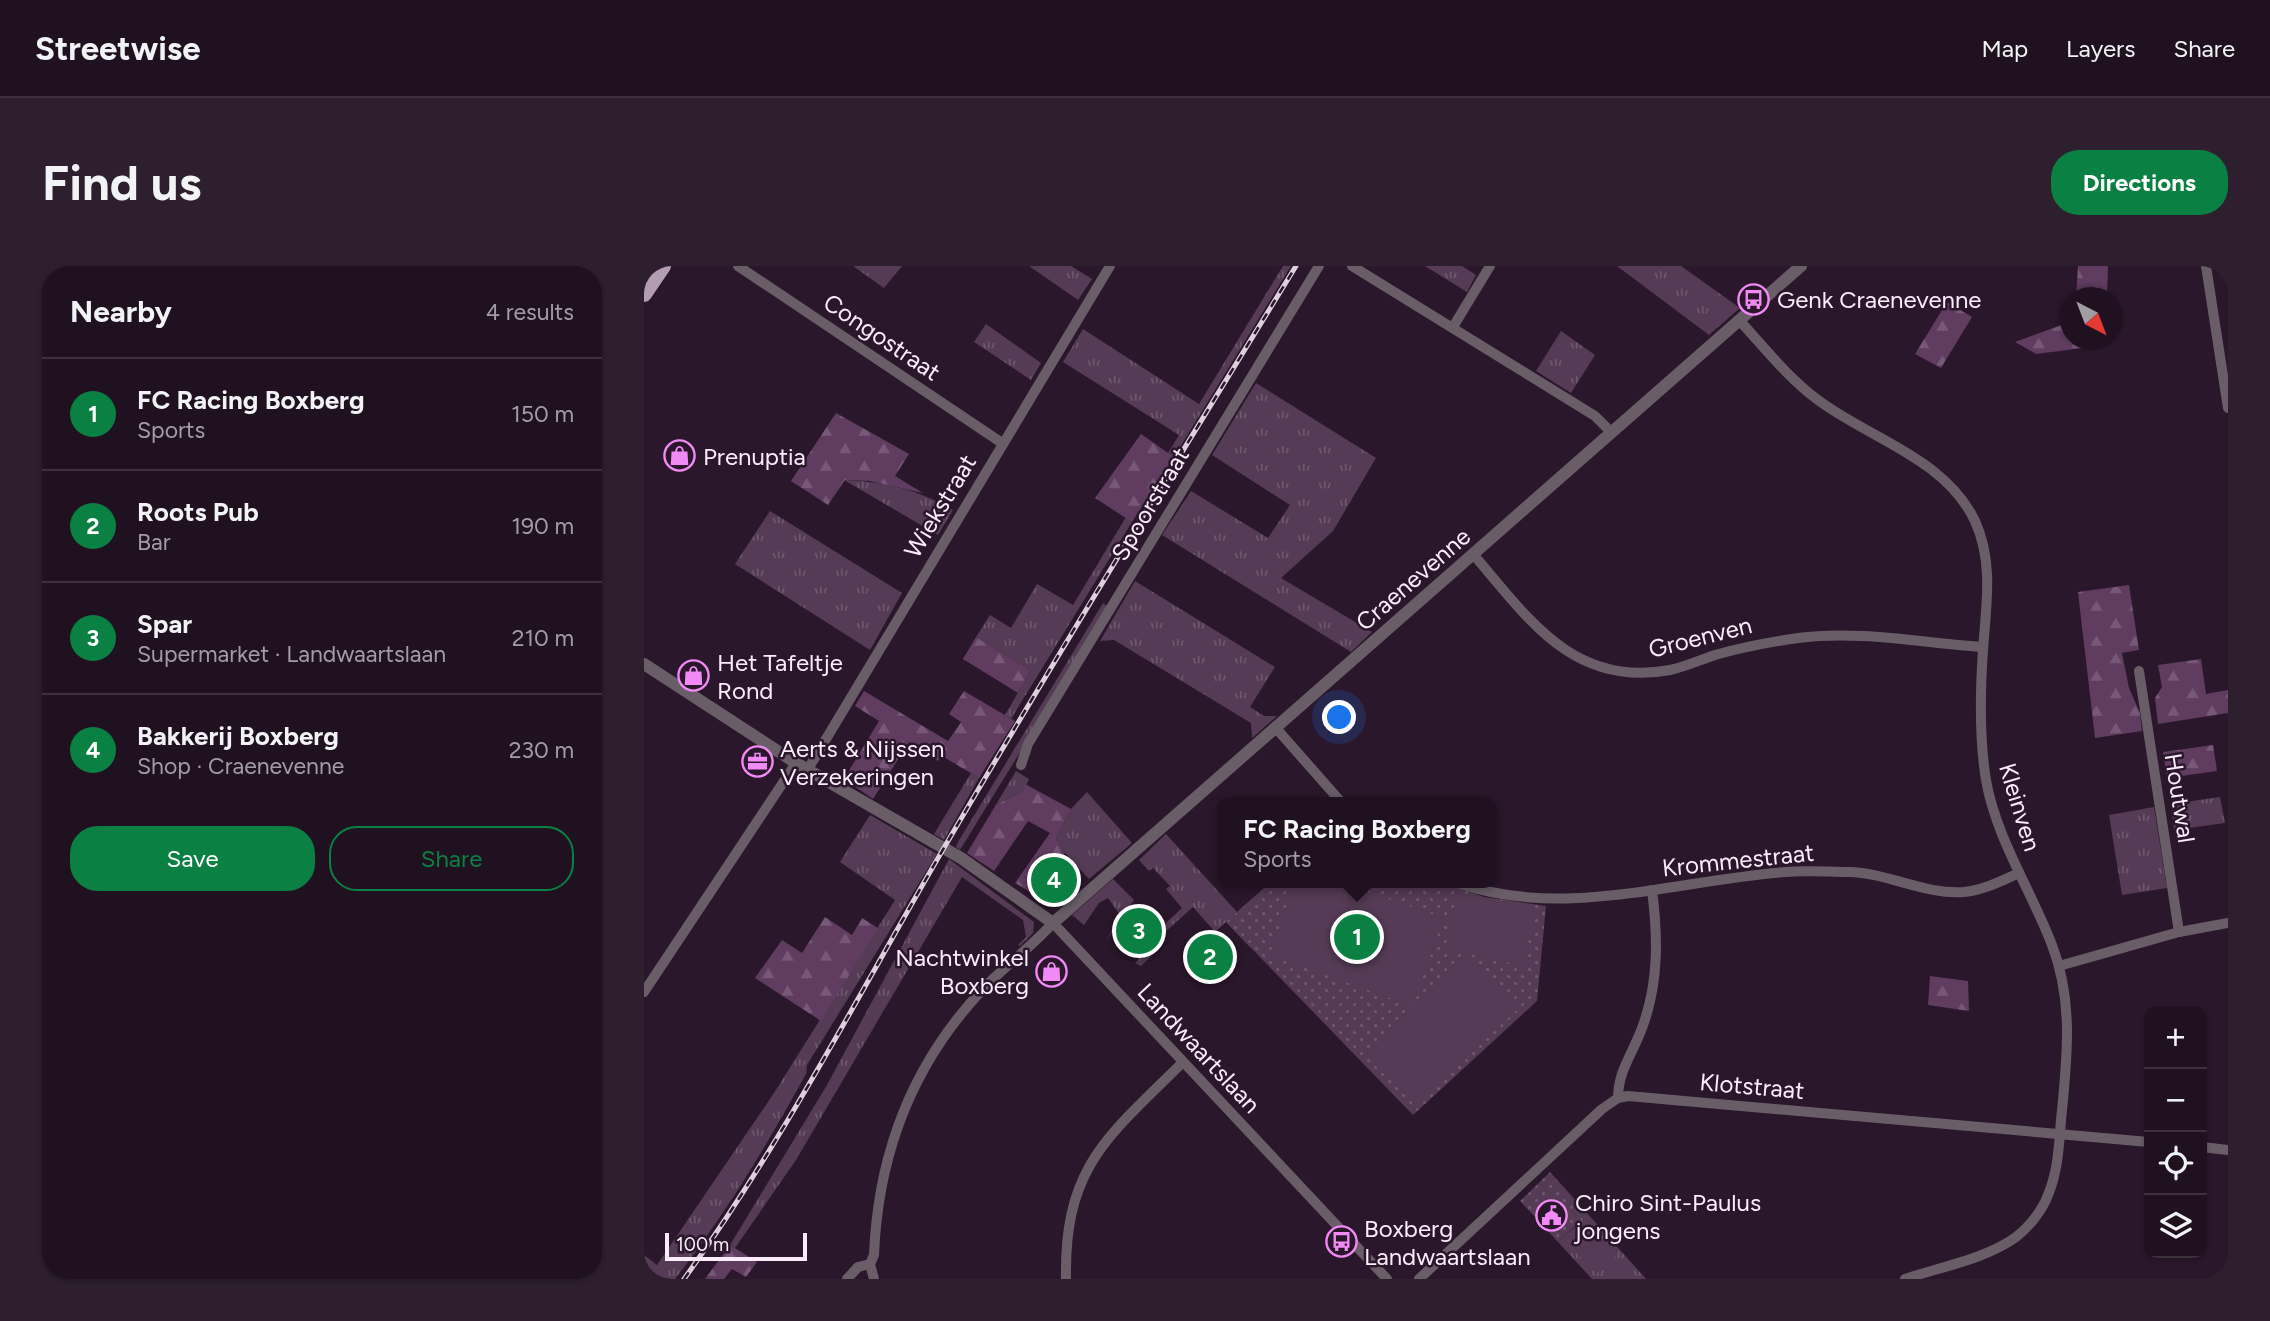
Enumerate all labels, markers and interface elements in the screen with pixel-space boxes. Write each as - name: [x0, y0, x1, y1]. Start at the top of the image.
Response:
- text: Streetwise: [35, 29, 201, 68]
- text: Map: [1981, 34, 2028, 63]
- text: Layers: [2066, 34, 2135, 63]
- text: Share: [2173, 34, 2235, 63]
- button: Directions: [2051, 150, 2228, 215]
- text: Find us: [42, 153, 201, 212]
- bus stop icon: Genk Craenevenne: [1737, 282, 1771, 316]
- place label: Genk Craenevenne: [1777, 285, 1981, 314]
- street label: Congostraat: [818, 287, 946, 387]
- north arrow: [2060, 287, 2123, 350]
- text: Nearby: [70, 293, 172, 330]
- text: 4 results: [486, 298, 574, 326]
- text: FC Racing Boxberg: [137, 384, 365, 416]
- text: 1: [88, 400, 98, 428]
- text: 150 m: [511, 400, 574, 428]
- text: Sports: [137, 416, 205, 444]
- shop icon: Prenuptia: [663, 439, 697, 473]
- place label: Prenuptia: [703, 442, 806, 471]
- street label: Spoorstraat: [1105, 442, 1195, 566]
- street label: Wiekstraat: [898, 449, 982, 563]
- text: Roots Pub: [137, 496, 259, 528]
- text: 2: [86, 512, 100, 540]
- text: 190 m: [511, 512, 574, 540]
- street label: Craenevenne: [1350, 521, 1476, 637]
- text: Bar: [137, 528, 171, 556]
- text: Spar: [137, 608, 192, 640]
- street label: Groenven: [1645, 610, 1755, 664]
- text: 3: [87, 624, 99, 652]
- text: 210 m: [512, 624, 574, 652]
- text: Supermarket · Landwaartslaan: [137, 640, 446, 668]
- place label: Het Tafeltje Rond: [717, 648, 843, 705]
- shop icon: Het Tafeltje Rond: [677, 659, 711, 693]
- your location: [1322, 700, 1356, 734]
- text: Bakkerij Boxberg: [137, 720, 339, 752]
- place label: Aerts & Nijssen Verzekeringen: [780, 734, 944, 791]
- text: 4: [86, 736, 100, 764]
- text: 230 m: [509, 736, 574, 764]
- office icon: Aerts & Nijssen Verzekeringen: [740, 745, 774, 779]
- street label: Houtwal: [2159, 751, 2201, 845]
- text: Shop · Craenevenne: [137, 752, 344, 780]
- street label: Kleinven: [1993, 759, 2047, 855]
- popup: [1217, 797, 1497, 888]
- text: FC Racing Boxberg: [1243, 813, 1471, 845]
- button: Save: [70, 826, 315, 891]
- button: Share: [329, 826, 574, 891]
- street label: Krommestraat: [1661, 838, 1815, 882]
- text: Sports: [1243, 845, 1311, 873]
- pin: 4: [1031, 854, 1077, 906]
- pin: 3: [1116, 905, 1162, 957]
- pin: 1: [1334, 911, 1380, 963]
- pin: 2: [1187, 931, 1233, 983]
- place label: Nachtwinkel Boxberg: [895, 943, 1029, 1000]
- shop icon: Nachtwinkel Boxberg: [1035, 954, 1069, 988]
- street label: Landwaartslaan: [1132, 977, 1266, 1119]
- map controls: [2144, 1006, 2207, 1258]
- button: +: [2144, 1006, 2207, 1069]
- street label: Klotstraat: [1699, 1067, 1805, 1105]
- button: −: [2144, 1069, 2207, 1132]
- button: locate: [2144, 1132, 2207, 1195]
- place label: Chiro Sint-Paulus jongens: [1573, 1188, 1761, 1245]
- button: layers: [2144, 1195, 2207, 1258]
- public building icon: Chiro Sint-Paulus jongens: [1535, 1199, 1569, 1233]
- place label: Boxberg Landwaartslaan: [1364, 1214, 1531, 1271]
- bus stop icon: Boxberg Landwaartslaan: [1324, 1225, 1358, 1259]
- scale bar: [665, 1230, 807, 1262]
- text: 100 m: [676, 1233, 729, 1256]

